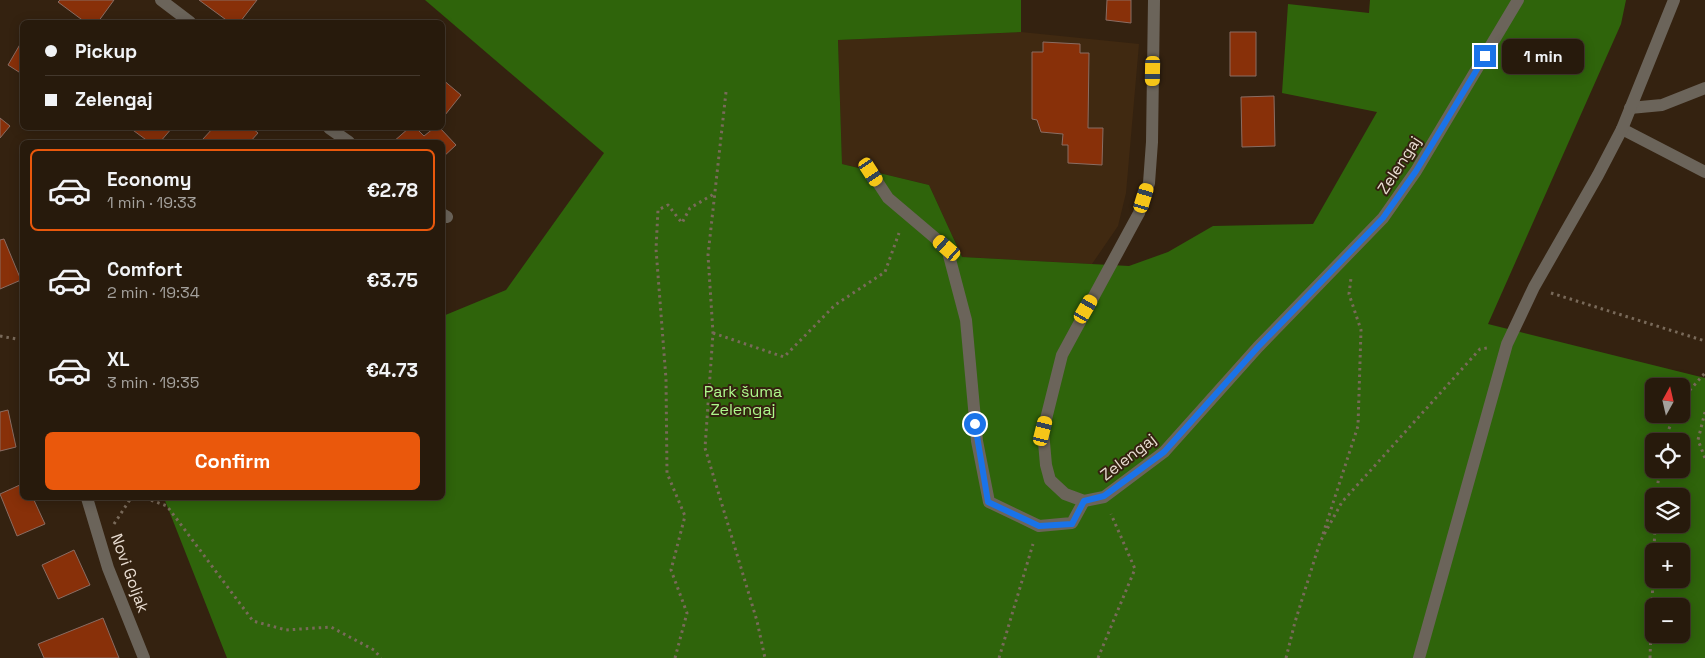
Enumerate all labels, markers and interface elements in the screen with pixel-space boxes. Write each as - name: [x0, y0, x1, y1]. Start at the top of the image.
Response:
- callout: 1 min: [1502, 38, 1585, 74]
- text: Pickup: [75, 39, 137, 64]
- route end: [1474, 45, 1496, 67]
- text: 1 min: [1523, 46, 1563, 67]
- car: [1145, 56, 1160, 86]
- text: Zelengaj: [75, 87, 153, 112]
- street label: Zelengaj: [1372, 132, 1426, 198]
- car: [856, 155, 885, 189]
- text: Economy: [107, 167, 191, 192]
- icon: car: [47, 168, 92, 213]
- text: €2.78: [367, 178, 418, 203]
- car: [1132, 181, 1155, 215]
- text: 1 min · 19:33: [107, 192, 196, 213]
- car: [930, 232, 963, 264]
- text: Comfort: [107, 257, 183, 282]
- icon: car: [47, 258, 92, 303]
- text: €3.75: [367, 268, 418, 293]
- text: 2 min · 19:34: [107, 282, 200, 303]
- car: [1072, 292, 1099, 326]
- text: XL: [107, 347, 130, 372]
- icon: car: [47, 348, 92, 393]
- text: €4.73: [366, 358, 418, 383]
- text: 3 min · 19:35: [107, 372, 199, 393]
- north arrow: [1645, 378, 1690, 422]
- map controls: [1645, 378, 1690, 643]
- park label: Park šuma Zelengaj: [704, 381, 782, 420]
- route start: [964, 413, 986, 435]
- car: [1032, 415, 1053, 447]
- street label: Zelengaj: [1096, 429, 1160, 485]
- button: Confirm: [45, 432, 420, 490]
- button: locate: [1645, 433, 1690, 478]
- button: layers: [1645, 488, 1690, 533]
- street label: Novi Goljak: [106, 530, 154, 616]
- button: +: [1645, 543, 1690, 588]
- button: −: [1645, 598, 1690, 643]

